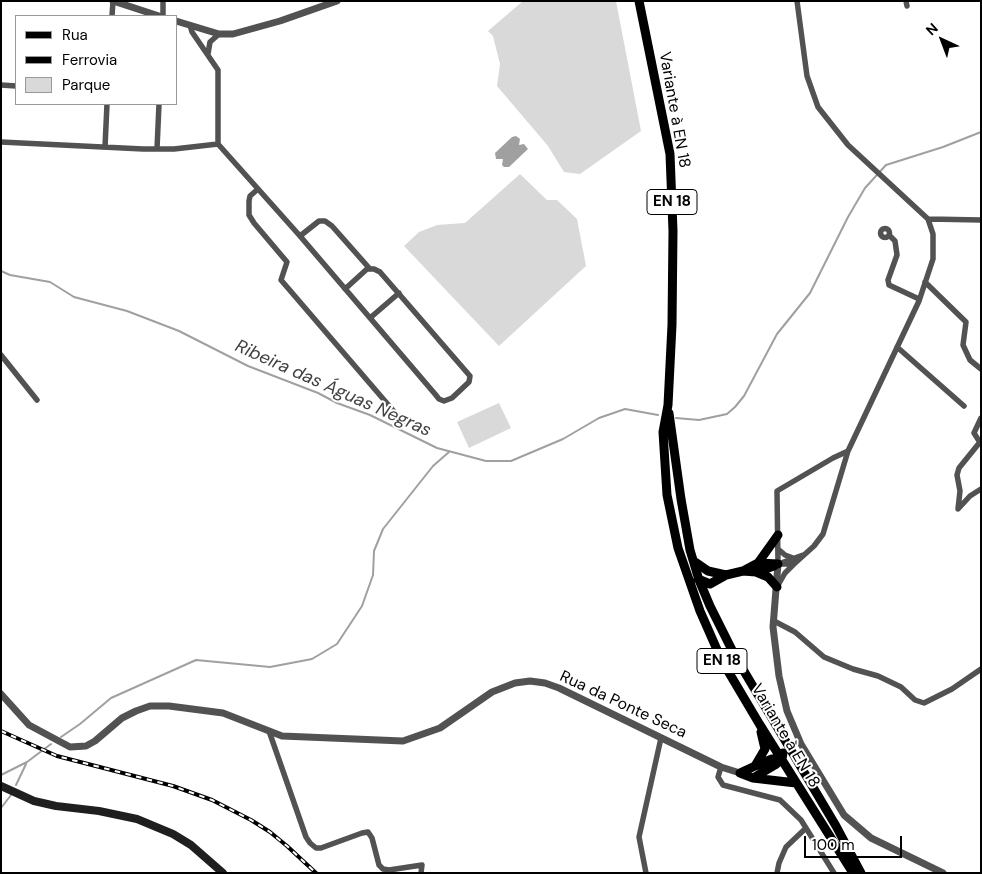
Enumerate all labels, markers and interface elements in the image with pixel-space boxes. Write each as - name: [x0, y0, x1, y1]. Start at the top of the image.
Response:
- legend: [15, 15, 178, 105]
- north arrow: [917, 15, 967, 65]
- text: N: [922, 19, 942, 39]
- text: Rua: [62, 25, 88, 45]
- text: Ferrovia: [62, 50, 117, 70]
- street label: Variante à EN 18: [654, 50, 694, 170]
- text: Parque: [62, 75, 110, 95]
- road number: EN 18: [647, 190, 697, 214]
- water label: Ribeira das Águas Negras: [232, 336, 434, 442]
- road number: EN 18: [697, 648, 747, 674]
- street label: Rua da Ponte Seca: [557, 667, 689, 743]
- street label: Variante à EN 18: [746, 681, 824, 791]
- scale bar: [807, 826, 904, 858]
- text: 100 m: [812, 835, 855, 855]

